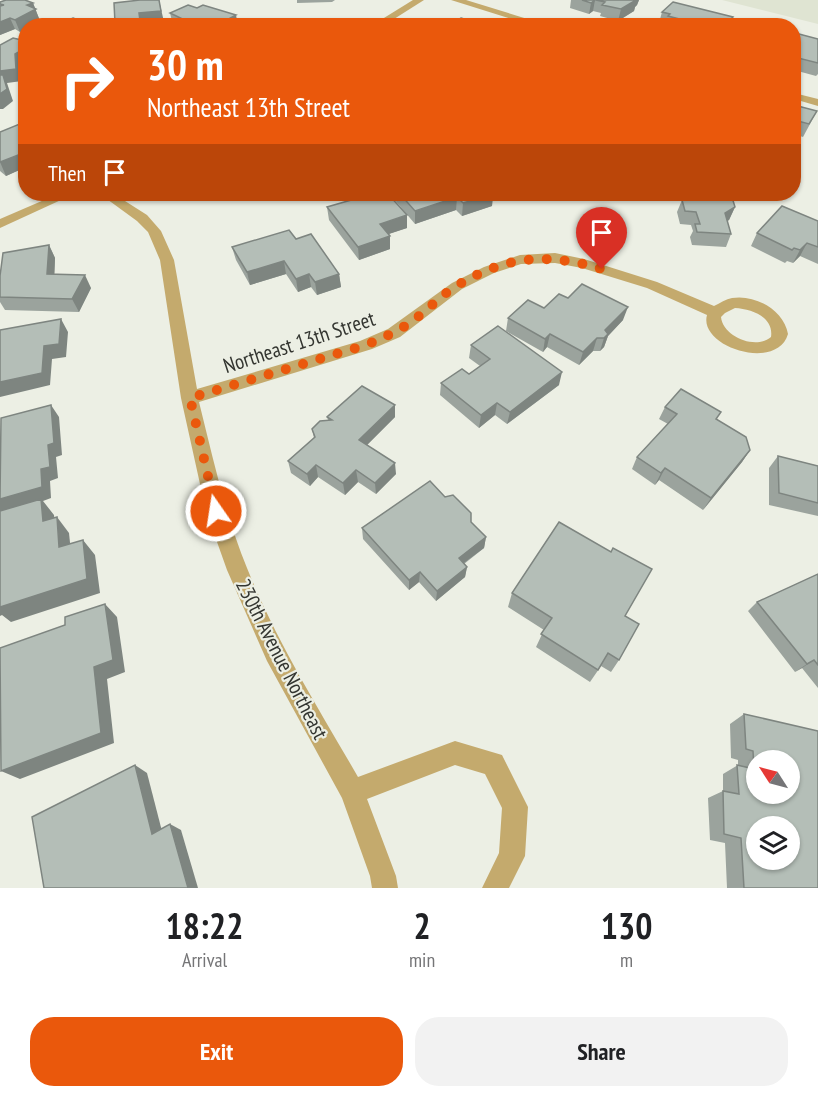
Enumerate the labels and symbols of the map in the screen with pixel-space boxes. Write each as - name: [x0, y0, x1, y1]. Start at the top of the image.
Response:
- pin: [576, 207, 627, 269]
- street label: Northeast 13th Street: [220, 305, 378, 379]
- position arrow: [184, 479, 248, 543]
- street label: 230th Avenue Northeast: [230, 574, 334, 744]
- north arrow: [746, 750, 800, 804]

